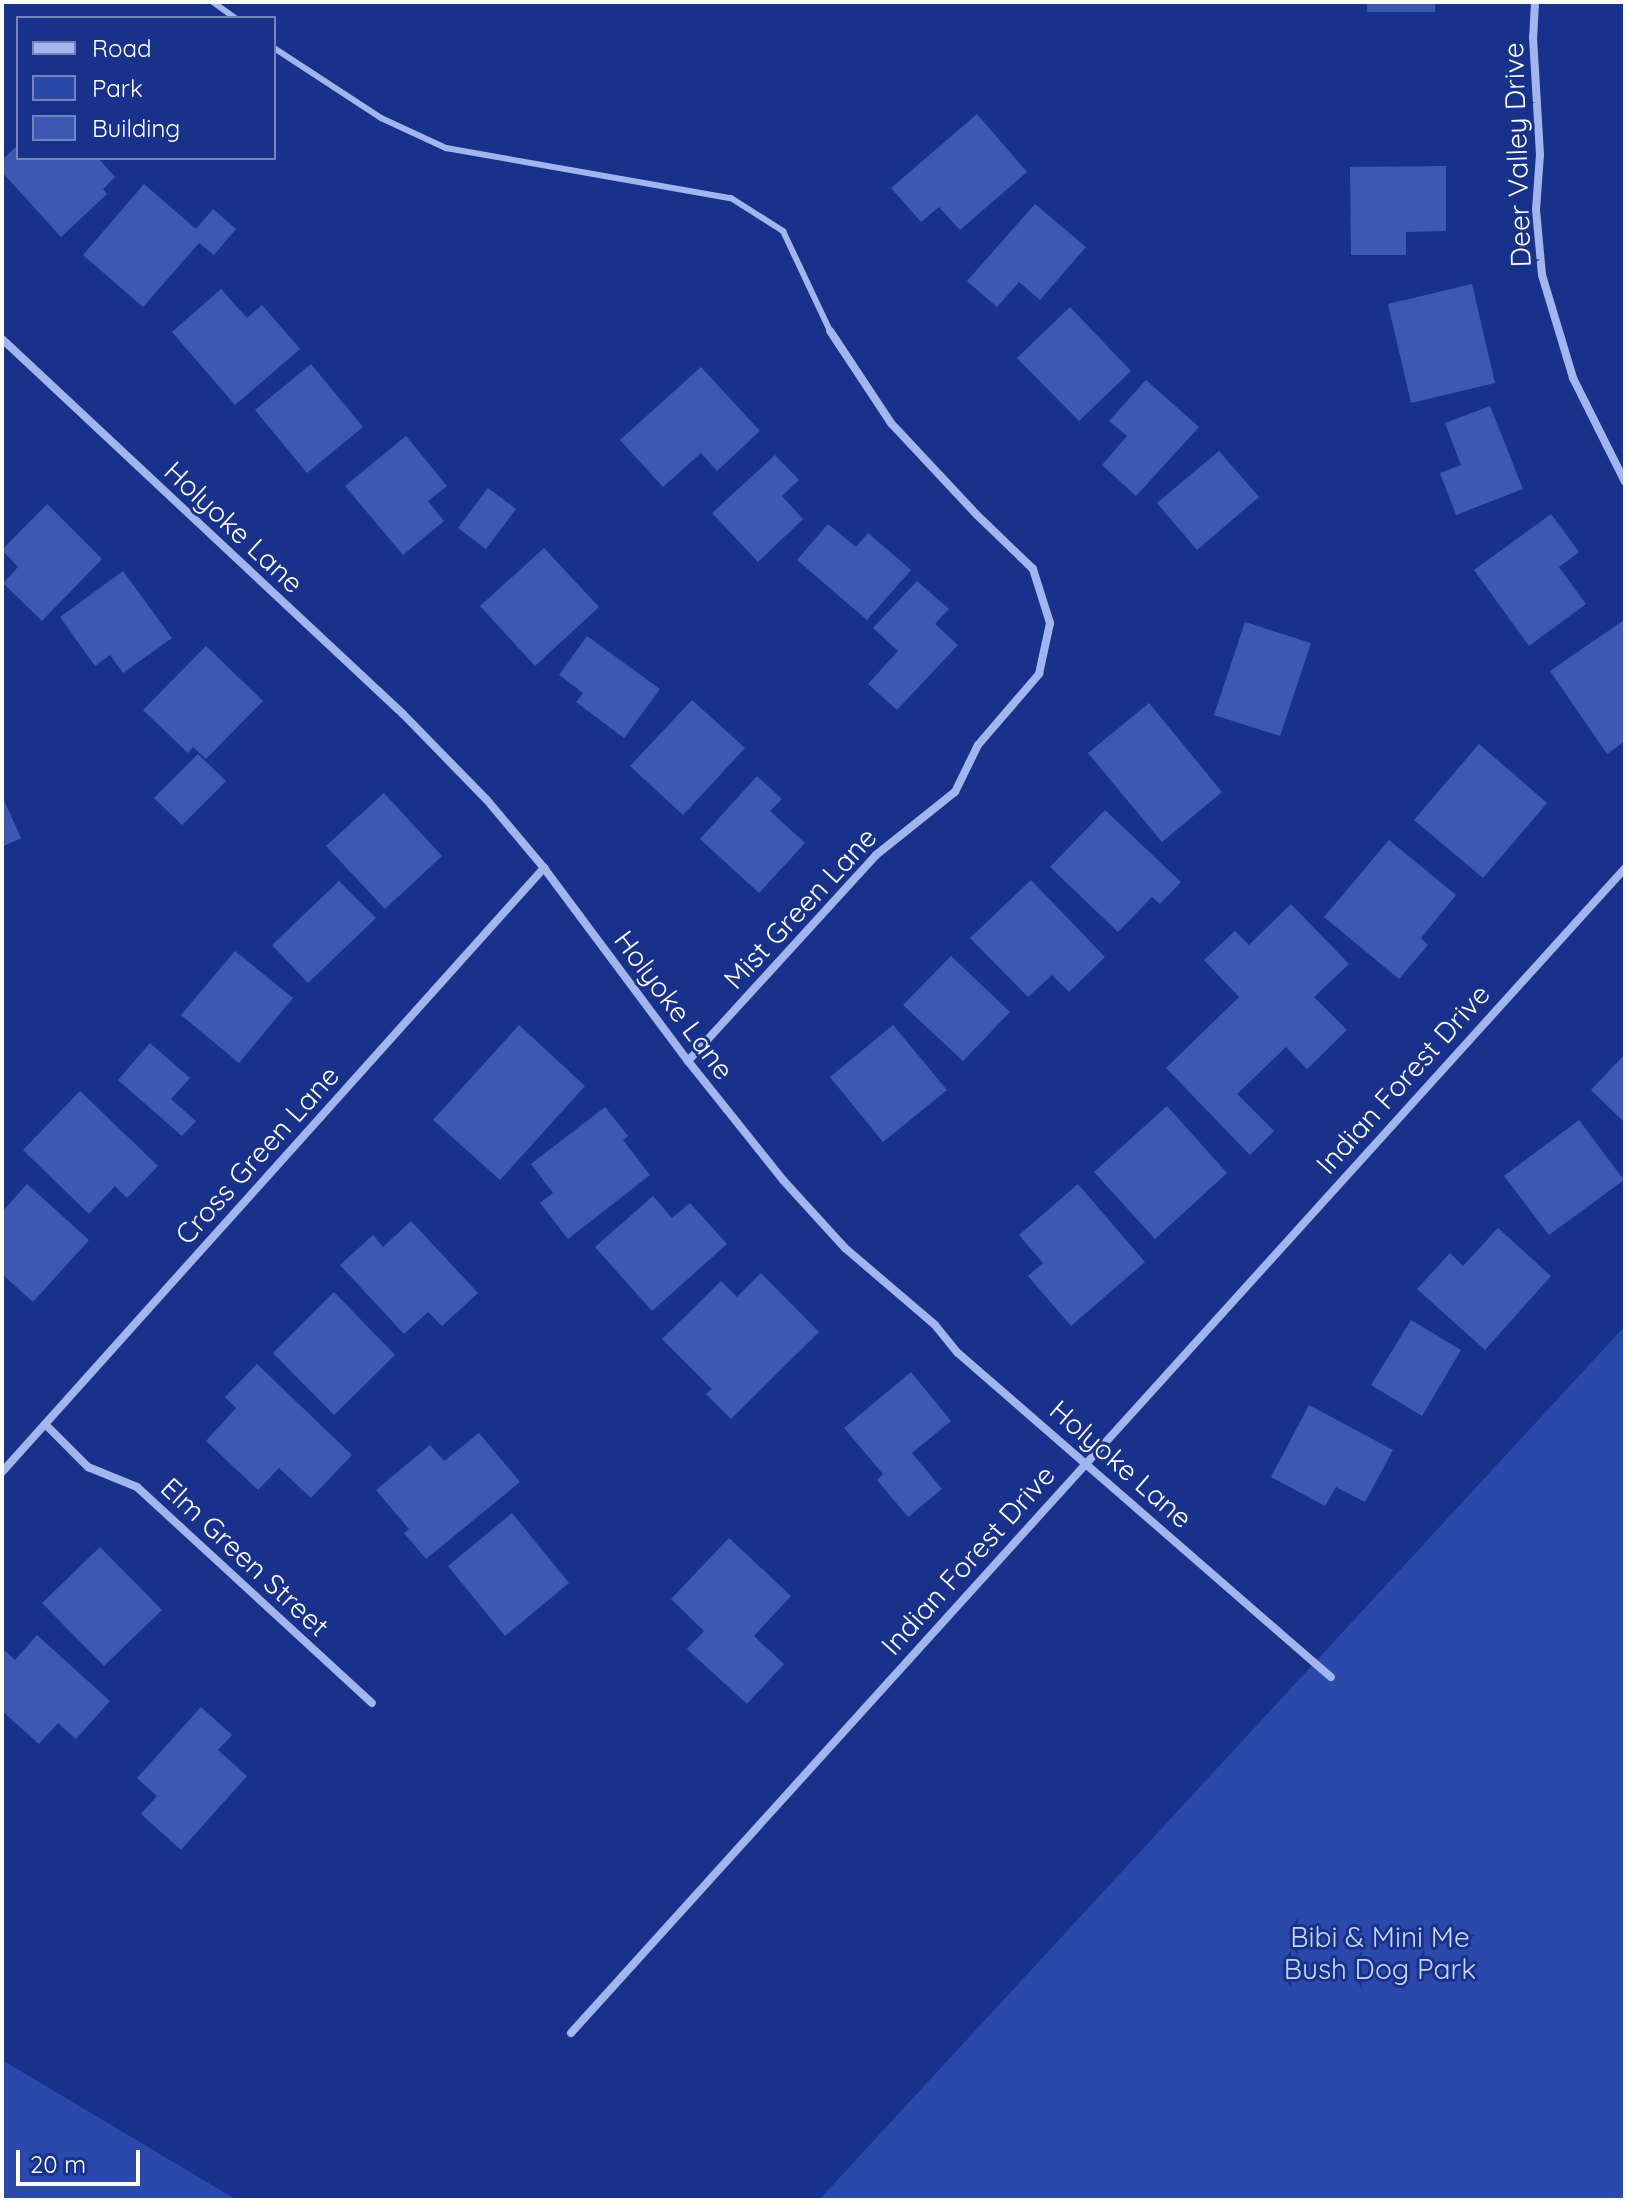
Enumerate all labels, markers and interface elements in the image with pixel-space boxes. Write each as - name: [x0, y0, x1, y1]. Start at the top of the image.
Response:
- legend: [16, 16, 276, 160]
- text: Road: [92, 33, 152, 63]
- street label: Deer Valley Drive: [1496, 42, 1538, 268]
- text: Park: [92, 73, 143, 103]
- text: Building: [92, 113, 180, 143]
- street label: Holyoke Lane: [158, 454, 310, 600]
- street label: Mist Green Lane: [717, 820, 883, 996]
- street label: Holyoke Lane: [607, 924, 741, 1086]
- street label: Indian Forest Drive: [1309, 977, 1497, 1181]
- street label: Cross Green Lane: [168, 1059, 346, 1251]
- street label: Holyoke Lane: [1043, 1393, 1199, 1535]
- street label: Indian Forest Drive: [874, 1458, 1062, 1662]
- street label: Elm Green Street: [154, 1471, 336, 1643]
- park label: Bibi & Mini Me Bush Dog Park: [1284, 1920, 1476, 1986]
- scale bar: [20, 2134, 144, 2184]
- text: 20 m: [30, 2149, 86, 2179]

